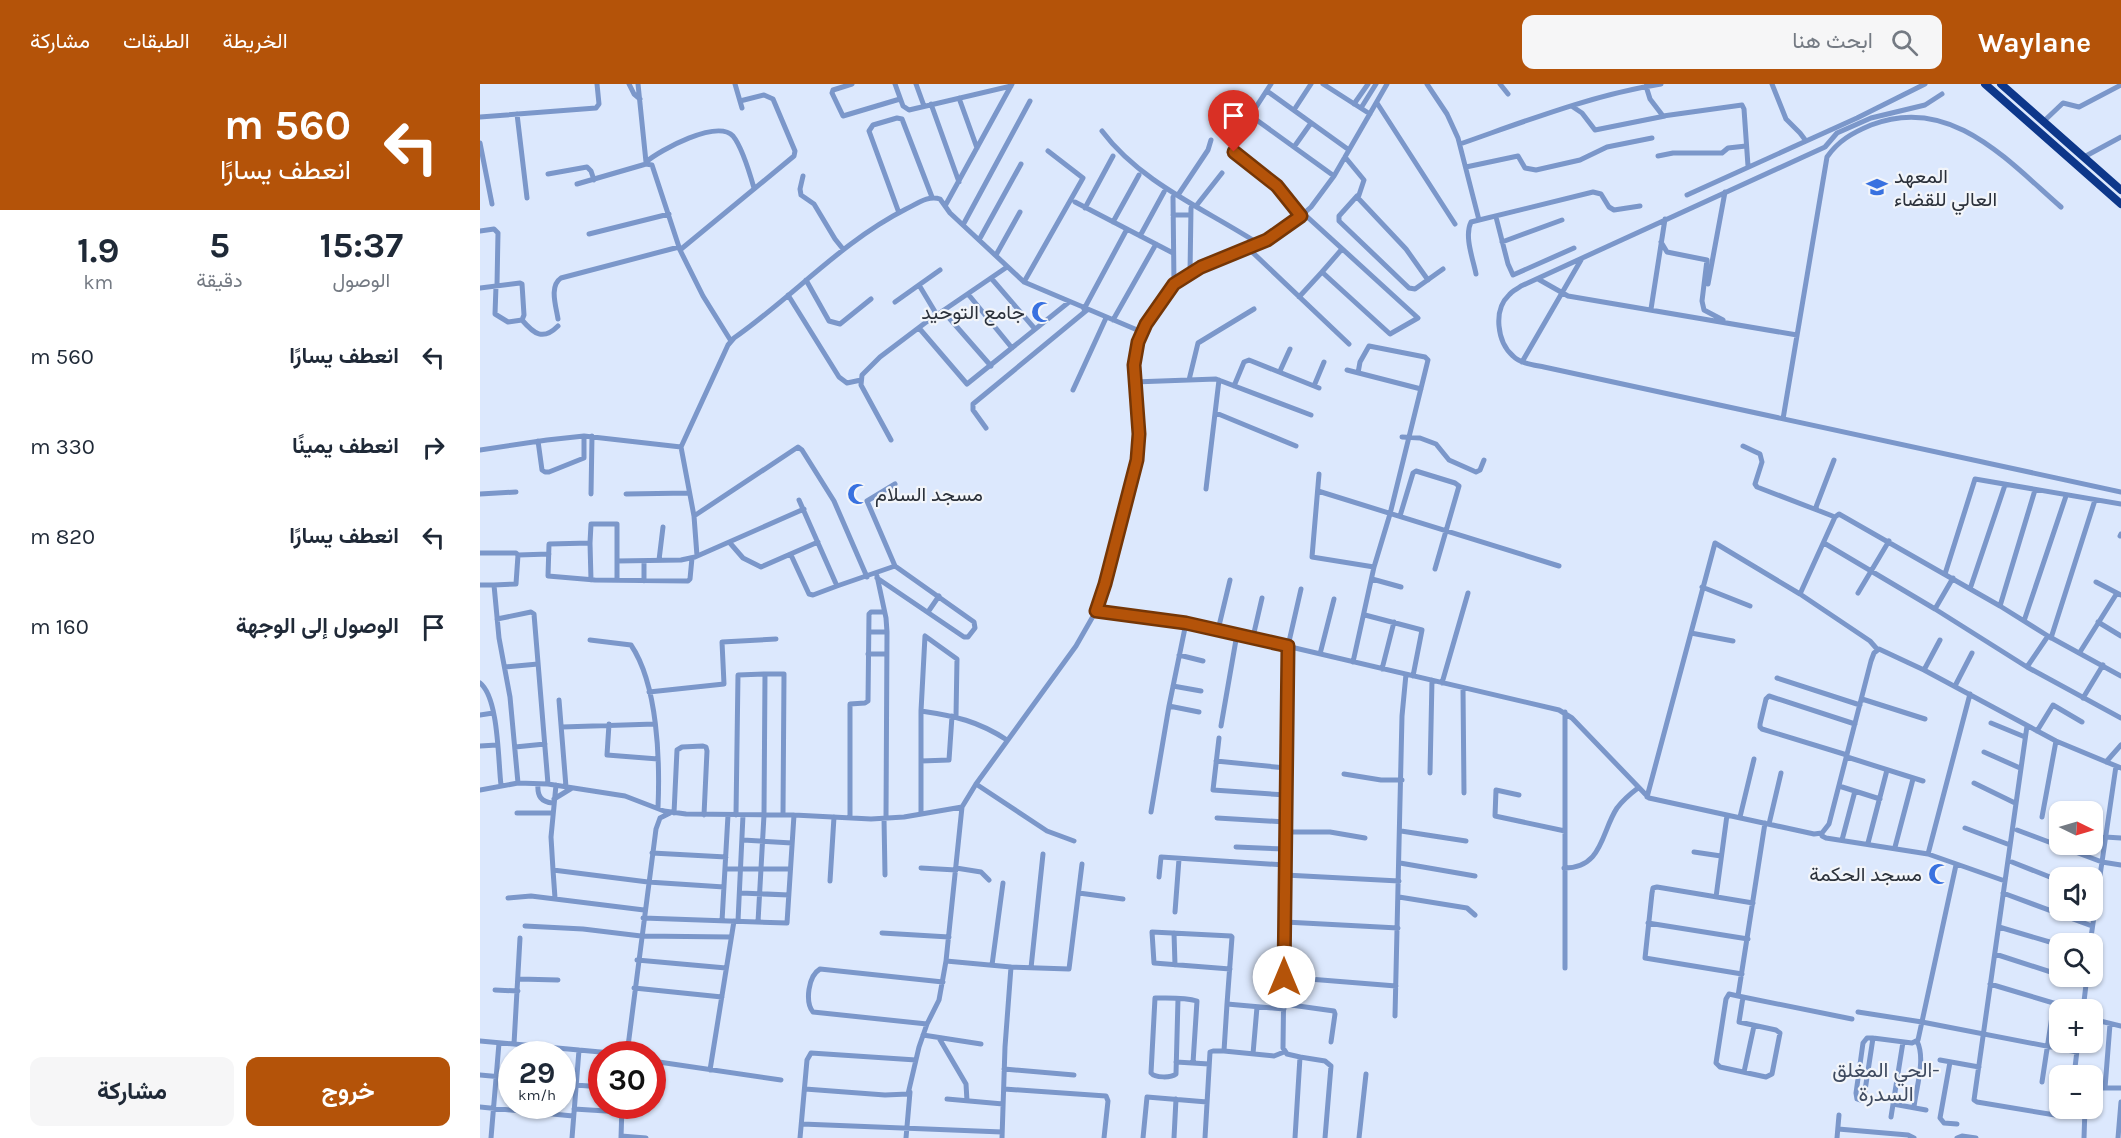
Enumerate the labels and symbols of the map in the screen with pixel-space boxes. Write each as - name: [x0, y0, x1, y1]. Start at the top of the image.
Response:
- pin: [1208, 90, 1259, 152]
- place label: المعهد العالي للقضاء: [1894, 165, 1997, 216]
- school or university icon: المعهد العالي للقضاء: [1865, 175, 1889, 199]
- mosque icon: جامع التوحيد: [1030, 300, 1054, 324]
- place label: جامع التوحيد: [921, 301, 1025, 326]
- mosque icon: مسجد السلام: [846, 482, 870, 506]
- place label: مسجد السلام: [875, 483, 983, 507]
- north arrow: [2049, 801, 2103, 855]
- mosque icon: مسجد الحكمة: [1927, 862, 1951, 886]
- place label: مسجد الحكمة: [1809, 863, 1922, 886]
- position arrow: [1252, 945, 1316, 1009]
- speed limit sign: 30: [588, 1041, 666, 1119]
- district label: الحي المغلق- السدرة: [1832, 1058, 1940, 1107]

